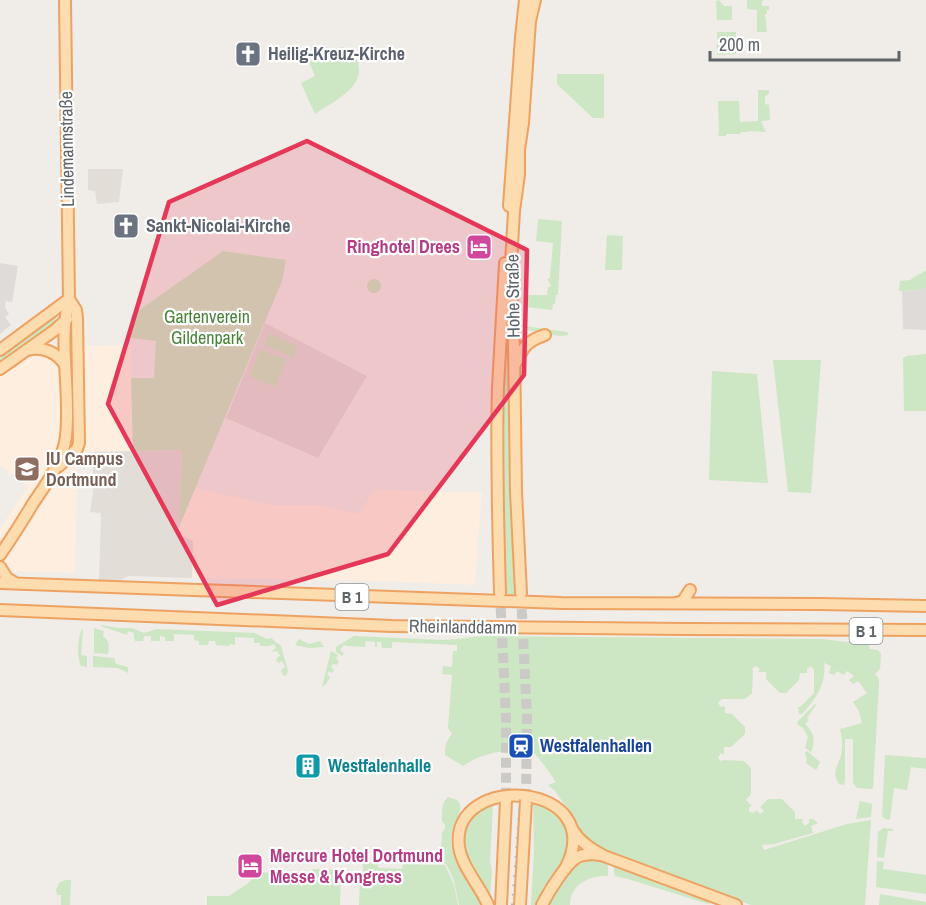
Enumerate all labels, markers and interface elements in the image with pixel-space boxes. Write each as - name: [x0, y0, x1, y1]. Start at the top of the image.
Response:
- scale bar: [710, 24, 899, 62]
- text: 200 m: [719, 32, 760, 57]
- church icon: Heilig-Kreuz-Kirche: [233, 39, 263, 69]
- place label: Heilig-Kreuz-Kirche: [268, 41, 405, 66]
- street label: Lindemannstraße: [53, 91, 80, 207]
- church icon: Sankt-Nicolai-Kirche: [111, 211, 141, 241]
- place label: Sankt-Nicolai-Kirche: [146, 213, 290, 238]
- hotel icon: Ringhotel Drees: [464, 232, 494, 262]
- place label: Ringhotel Drees: [347, 234, 460, 259]
- street label: Hohe Straße: [499, 254, 526, 338]
- park label: Gartenverein Gildenpark: [164, 304, 250, 350]
- place label: IU Campus Dortmund: [46, 446, 123, 492]
- school or university icon: IU Campus Dortmund: [12, 454, 42, 484]
- road number: B 1: [336, 584, 368, 610]
- street label: Rheinlanddamm: [409, 613, 517, 640]
- road number: B 1: [850, 618, 882, 644]
- station icon: Westfalenhallen: [506, 731, 536, 761]
- place label: Westfalenhallen: [540, 733, 652, 758]
- building icon: Westfalenhalle: [293, 751, 323, 781]
- place label: Westfalenhalle: [328, 753, 431, 778]
- place label: Mercure Hotel Dortmund Messe & Kongress: [270, 843, 443, 889]
- hotel icon: Mercure Hotel Dortmund Messe & Kongress: [235, 851, 265, 881]

